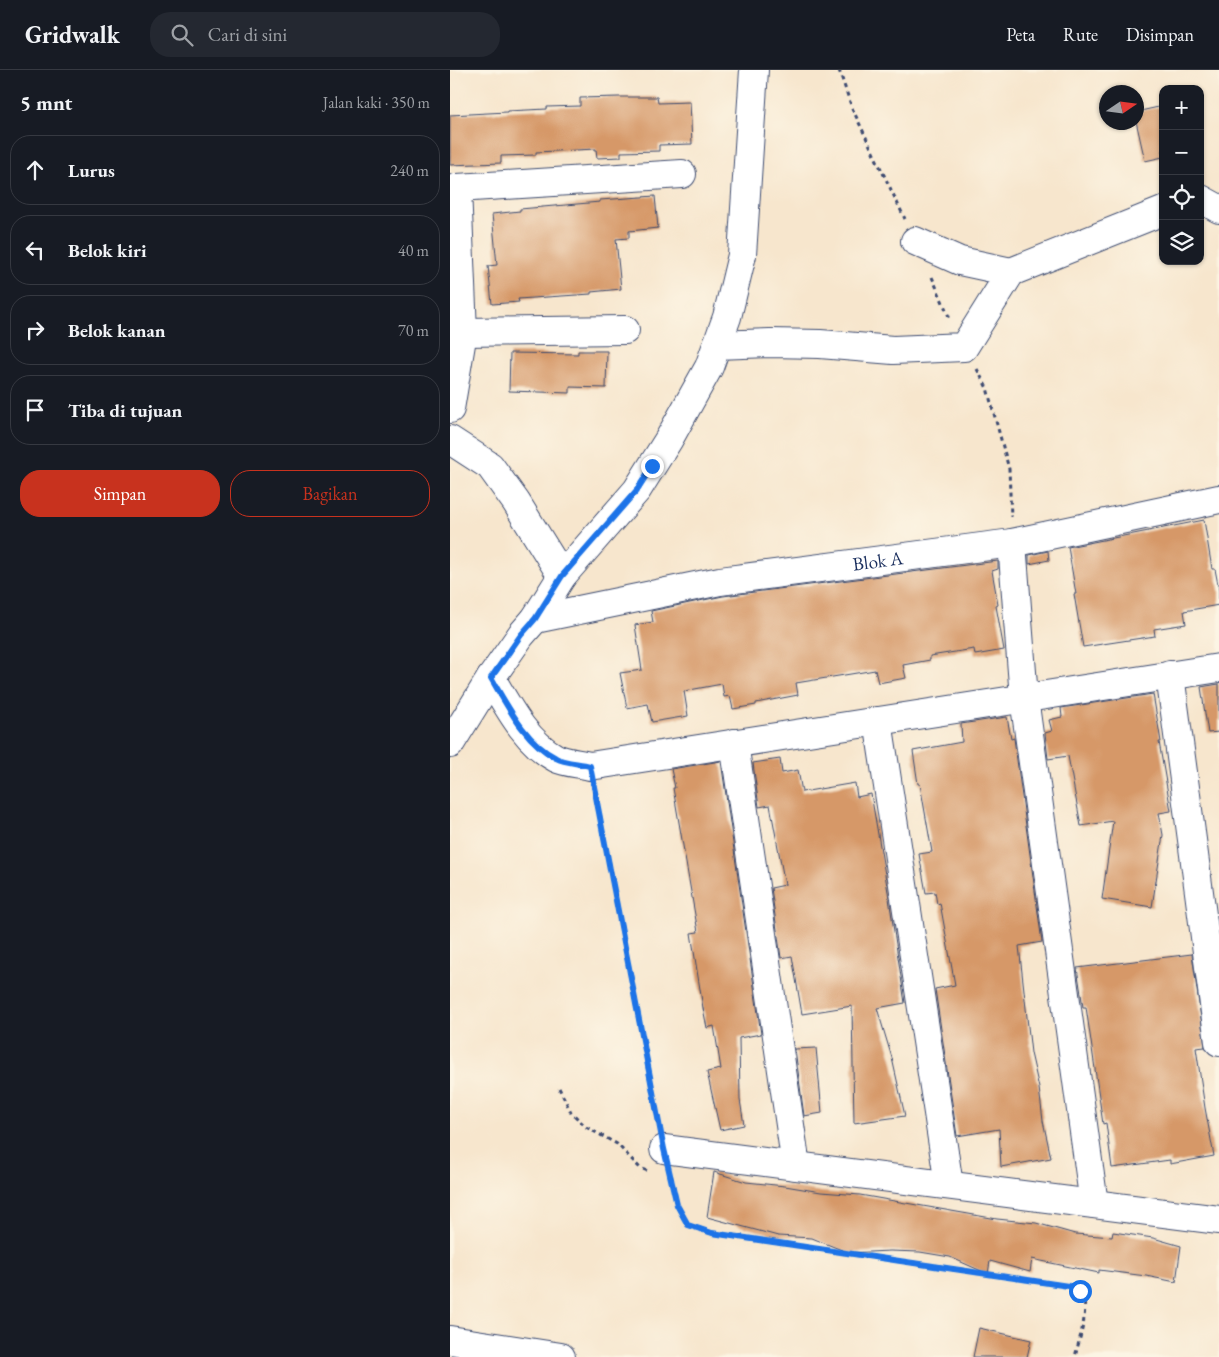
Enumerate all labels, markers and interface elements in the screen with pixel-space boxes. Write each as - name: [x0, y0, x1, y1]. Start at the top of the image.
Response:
- search box: [150, 12, 500, 57]
- text: Gridwalk: [25, 19, 120, 50]
- icon: search: [168, 21, 196, 49]
- text: Cari di sini: [208, 22, 287, 47]
- text: Peta: [1006, 23, 1035, 46]
- text: Rute: [1063, 23, 1098, 46]
- text: Disimpan: [1126, 23, 1194, 46]
- north arrow: [1099, 85, 1144, 130]
- map controls: [1159, 85, 1204, 265]
- button: +: [1159, 85, 1204, 130]
- text: 5 mnt: [20, 89, 72, 116]
- text: Jalan kaki · 350 m: [323, 92, 430, 113]
- button: −: [1159, 130, 1204, 175]
- icon: ahead: [21, 156, 49, 184]
- text: Lurus: [68, 158, 115, 183]
- text: 240 m: [390, 160, 429, 181]
- button: locate: [1159, 175, 1204, 220]
- button: layers: [1159, 220, 1204, 265]
- icon: left: [21, 236, 49, 264]
- text: Belok kiri: [68, 238, 147, 263]
- text: 40 m: [398, 240, 429, 261]
- icon: right: [21, 316, 49, 344]
- text: Belok kanan: [68, 318, 166, 343]
- text: 70 m: [398, 320, 429, 341]
- icon: arrive: [21, 396, 49, 424]
- text: Tiba di tujuan: [68, 398, 182, 423]
- route end: [641, 455, 664, 478]
- button: Simpan: [20, 470, 220, 517]
- button: Bagikan: [230, 470, 430, 517]
- street label: Blok A: [851, 545, 905, 577]
- route start: [1069, 1280, 1092, 1303]

